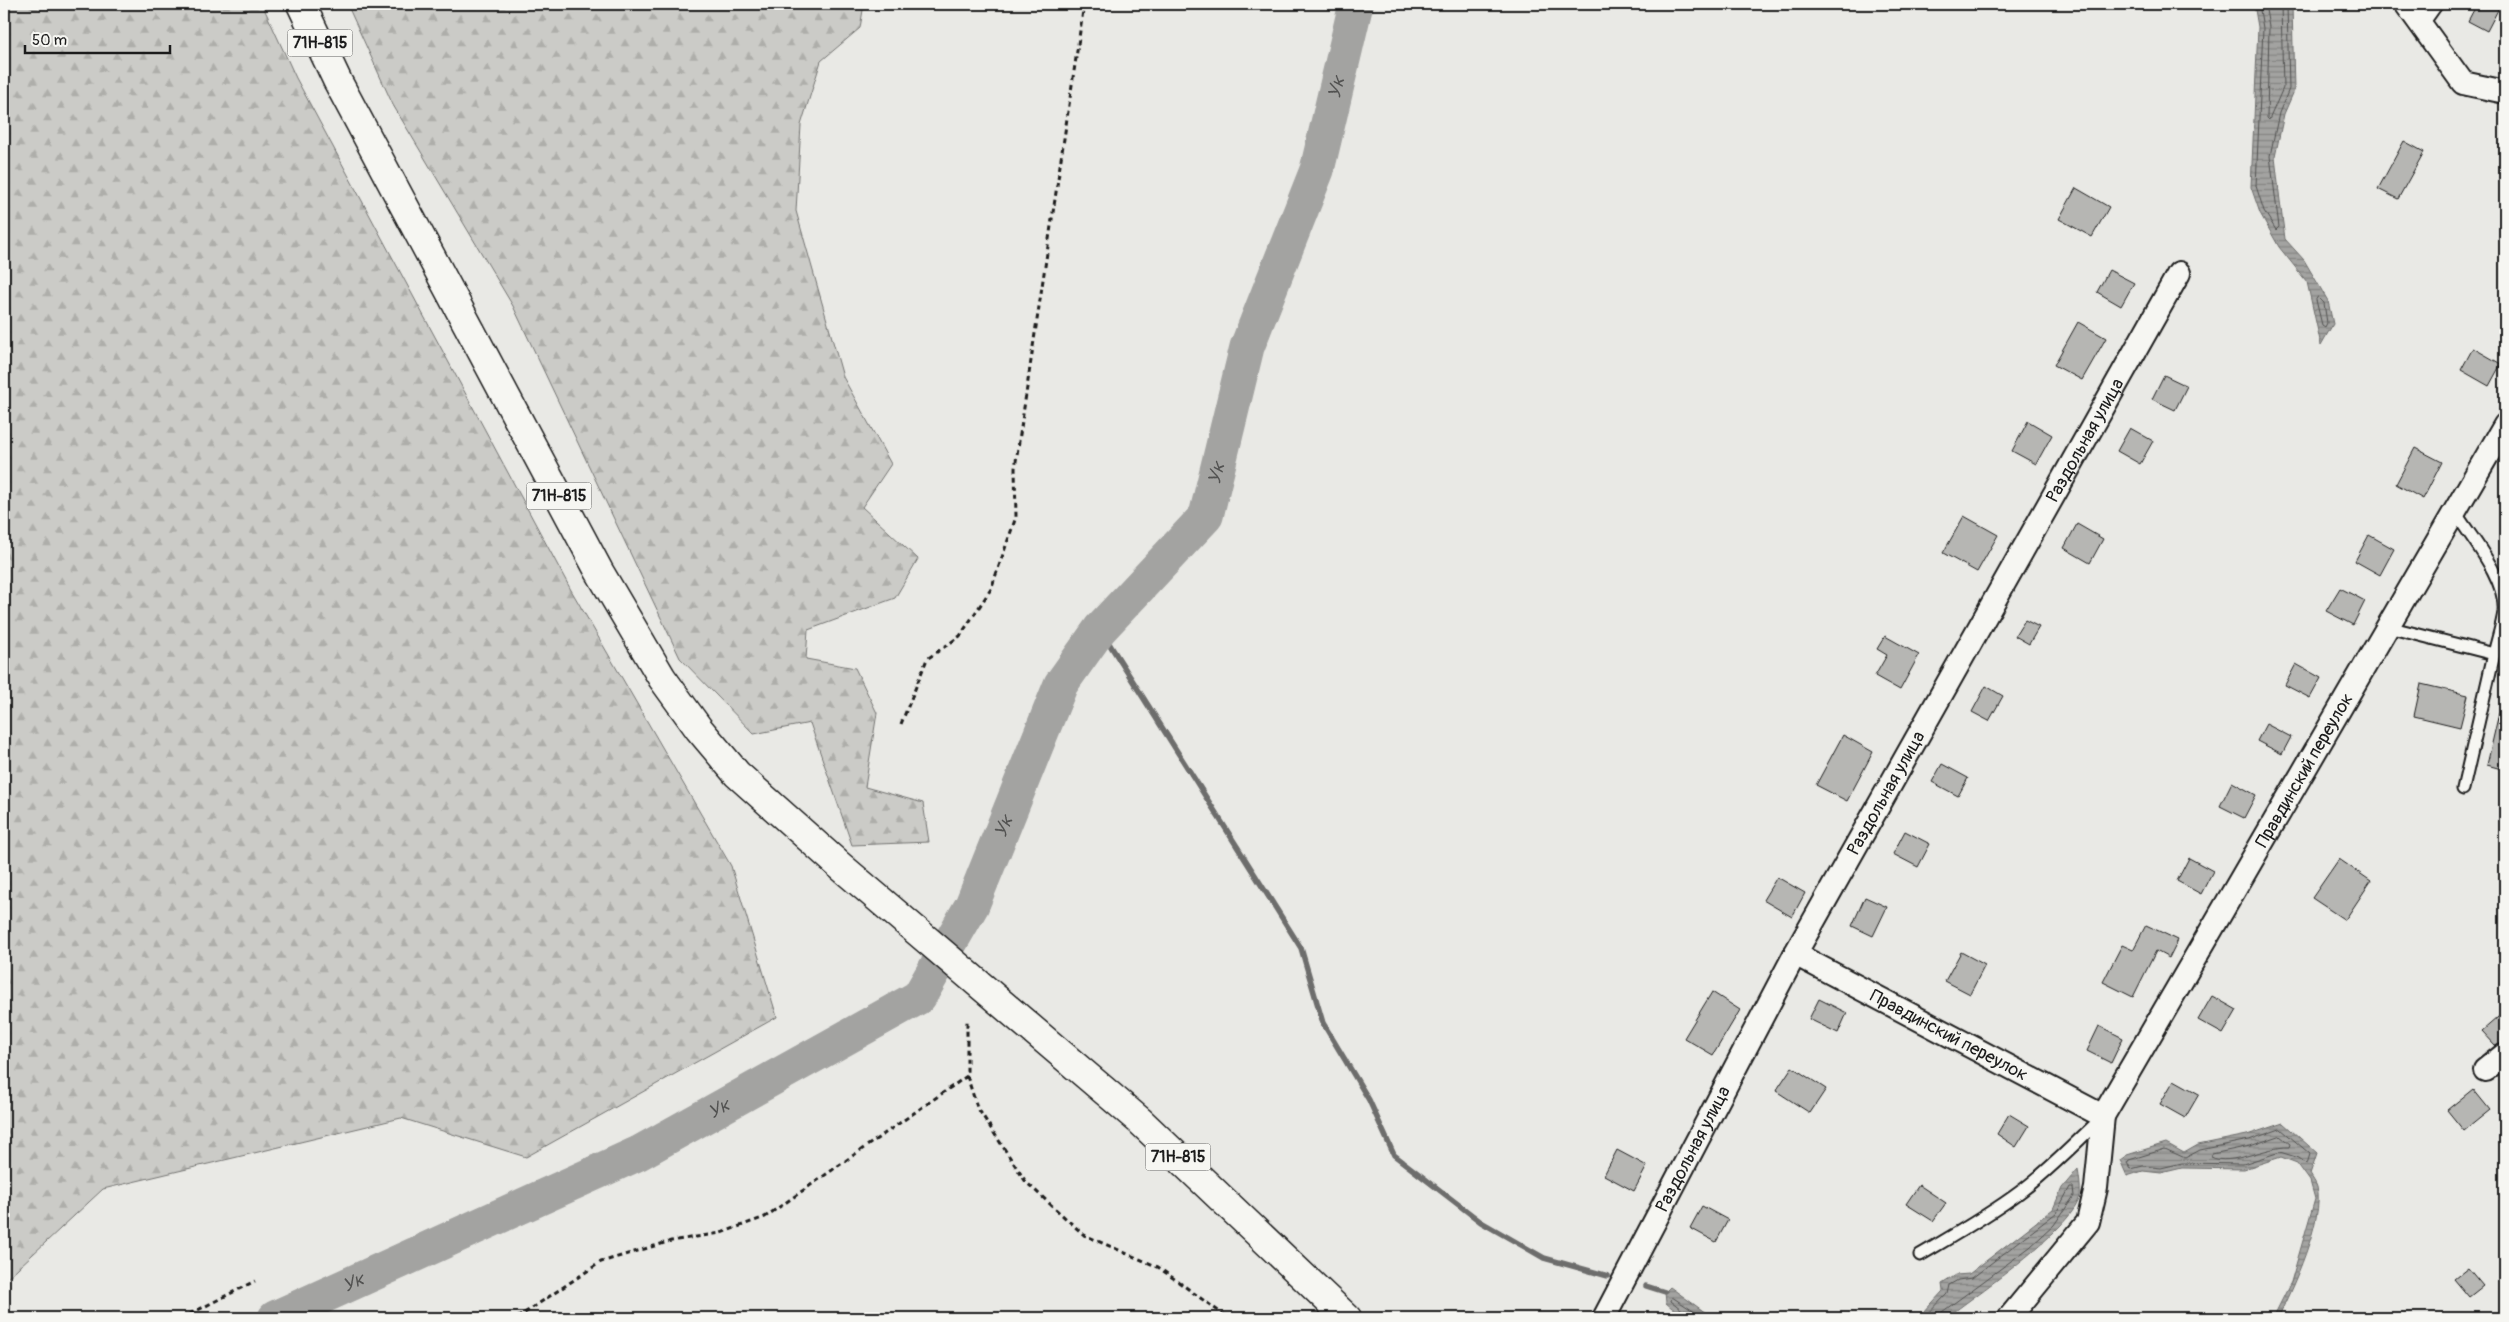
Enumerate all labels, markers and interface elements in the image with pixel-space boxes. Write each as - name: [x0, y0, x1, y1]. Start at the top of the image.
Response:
- scale bar: [25, 22, 170, 54]
- road number: 71Н-815: [288, 29, 352, 56]
- text: 50 m: [32, 31, 67, 50]
- water label: Ук: [1322, 72, 1351, 101]
- street label: Раздольная улица: [2041, 374, 2129, 506]
- water label: Ук: [1202, 458, 1231, 486]
- road number: 71Н-815: [526, 482, 592, 510]
- street label: Правдинский переулок: [2250, 689, 2358, 852]
- street label: Раздольная улица: [1842, 727, 1930, 859]
- water label: Ук: [989, 810, 1020, 841]
- street label: Правдинский переулок: [1866, 984, 2032, 1086]
- street label: Раздольная улица: [1650, 1082, 1735, 1216]
- water label: Ук: [704, 1092, 736, 1124]
- road number: 71Н-815: [1146, 1144, 1210, 1170]
- water label: Ук: [339, 1266, 370, 1298]

